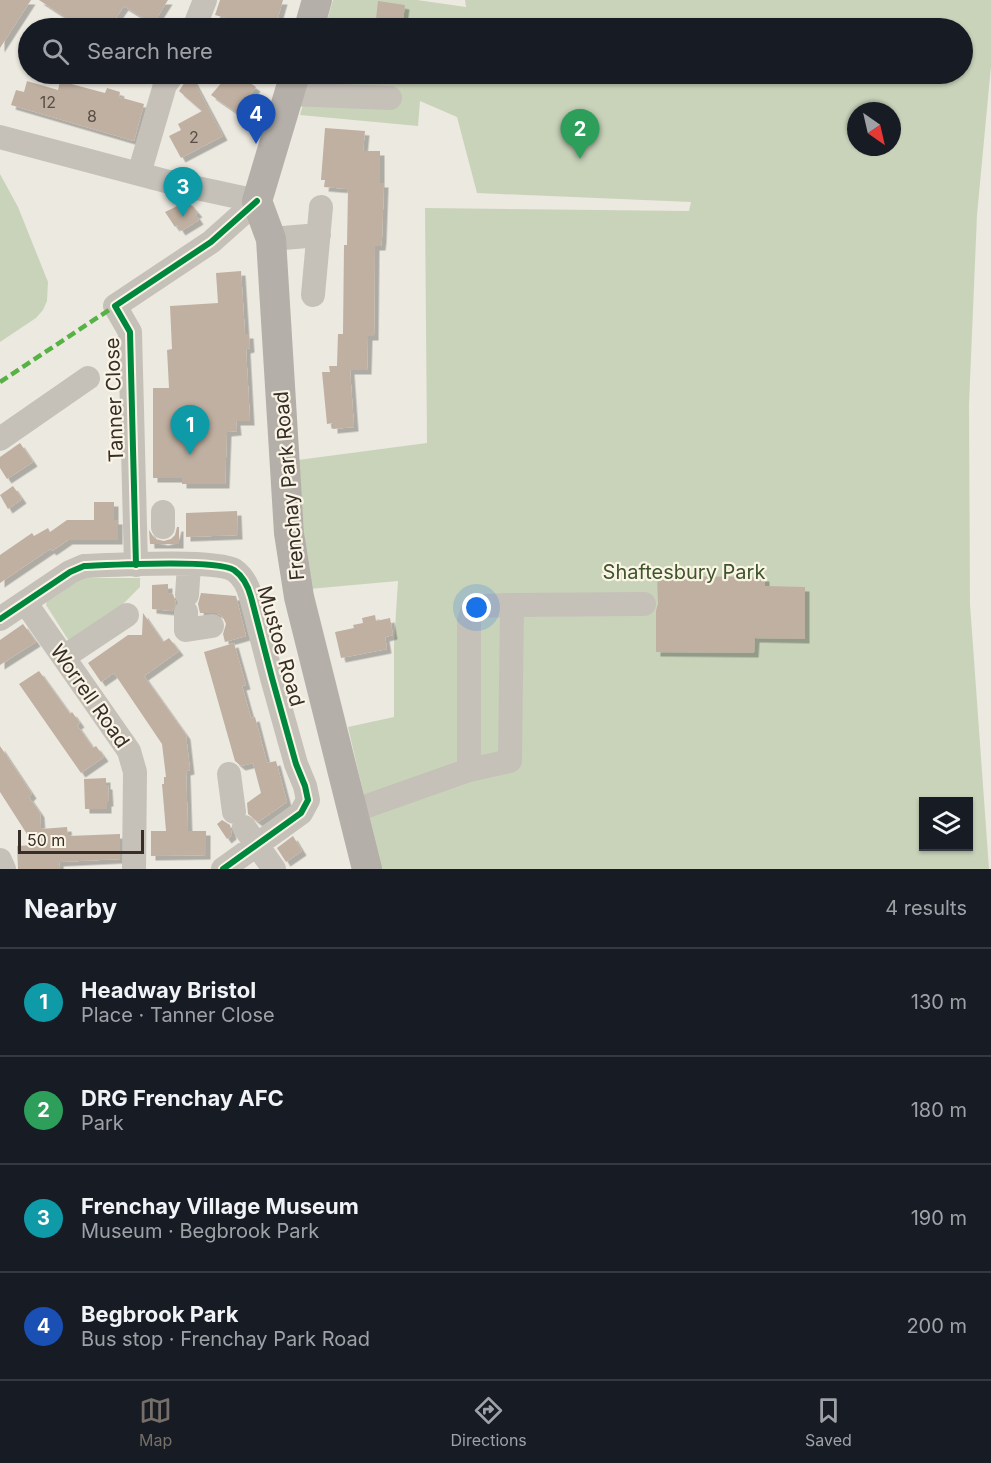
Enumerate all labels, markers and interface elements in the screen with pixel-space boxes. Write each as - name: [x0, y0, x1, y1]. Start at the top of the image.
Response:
- search box: [18, 18, 973, 84]
- icon: search: [39, 35, 72, 68]
- text: Search here: [87, 38, 213, 64]
- house number: 12: [40, 92, 56, 112]
- pin: 4: [236, 94, 276, 144]
- north arrow: [847, 102, 901, 156]
- house number: 8: [87, 106, 97, 126]
- pin: 2: [560, 110, 600, 159]
- house number: 2: [189, 127, 199, 147]
- pin: 3: [164, 168, 202, 217]
- street label: Tanner Close: [100, 337, 128, 463]
- street label: Frenchay Park Road: [269, 390, 309, 582]
- pin: 1: [170, 406, 210, 455]
- park label: Shaftesbury Park: [603, 560, 765, 584]
- street label: Mustoe Road: [252, 583, 310, 709]
- your location: [462, 593, 491, 622]
- street label: Worrell Road: [45, 640, 135, 752]
- map controls: [919, 797, 973, 851]
- button: layers: [919, 797, 973, 851]
- scale bar: [18, 827, 144, 854]
- text: 50 m: [27, 830, 65, 850]
- text: Nearby: [24, 893, 117, 924]
- text: 4 results: [885, 896, 967, 920]
- text: Headway Bristol: [81, 977, 256, 1003]
- text: 1: [39, 990, 48, 1014]
- text: 130 m: [911, 990, 967, 1014]
- text: Place · Tanner Close: [81, 1003, 275, 1027]
- text: DRG Frenchay AFC: [81, 1085, 284, 1111]
- text: 2: [37, 1098, 50, 1122]
- text: 180 m: [911, 1098, 967, 1122]
- text: Park: [81, 1111, 124, 1135]
- text: Frenchay Village Museum: [81, 1193, 359, 1219]
- text: 3: [37, 1206, 50, 1230]
- text: 190 m: [911, 1206, 967, 1230]
- text: Museum · Begbrook Park: [81, 1219, 319, 1243]
- text: Begbrook Park: [81, 1301, 239, 1327]
- text: 4: [37, 1314, 50, 1338]
- text: 200 m: [906, 1314, 967, 1338]
- text: Bus stop · Frenchay Park Road: [81, 1327, 370, 1351]
- tab: Map: [139, 1394, 172, 1450]
- tab: Directions: [451, 1394, 527, 1450]
- tab: Saved: [805, 1394, 852, 1450]

